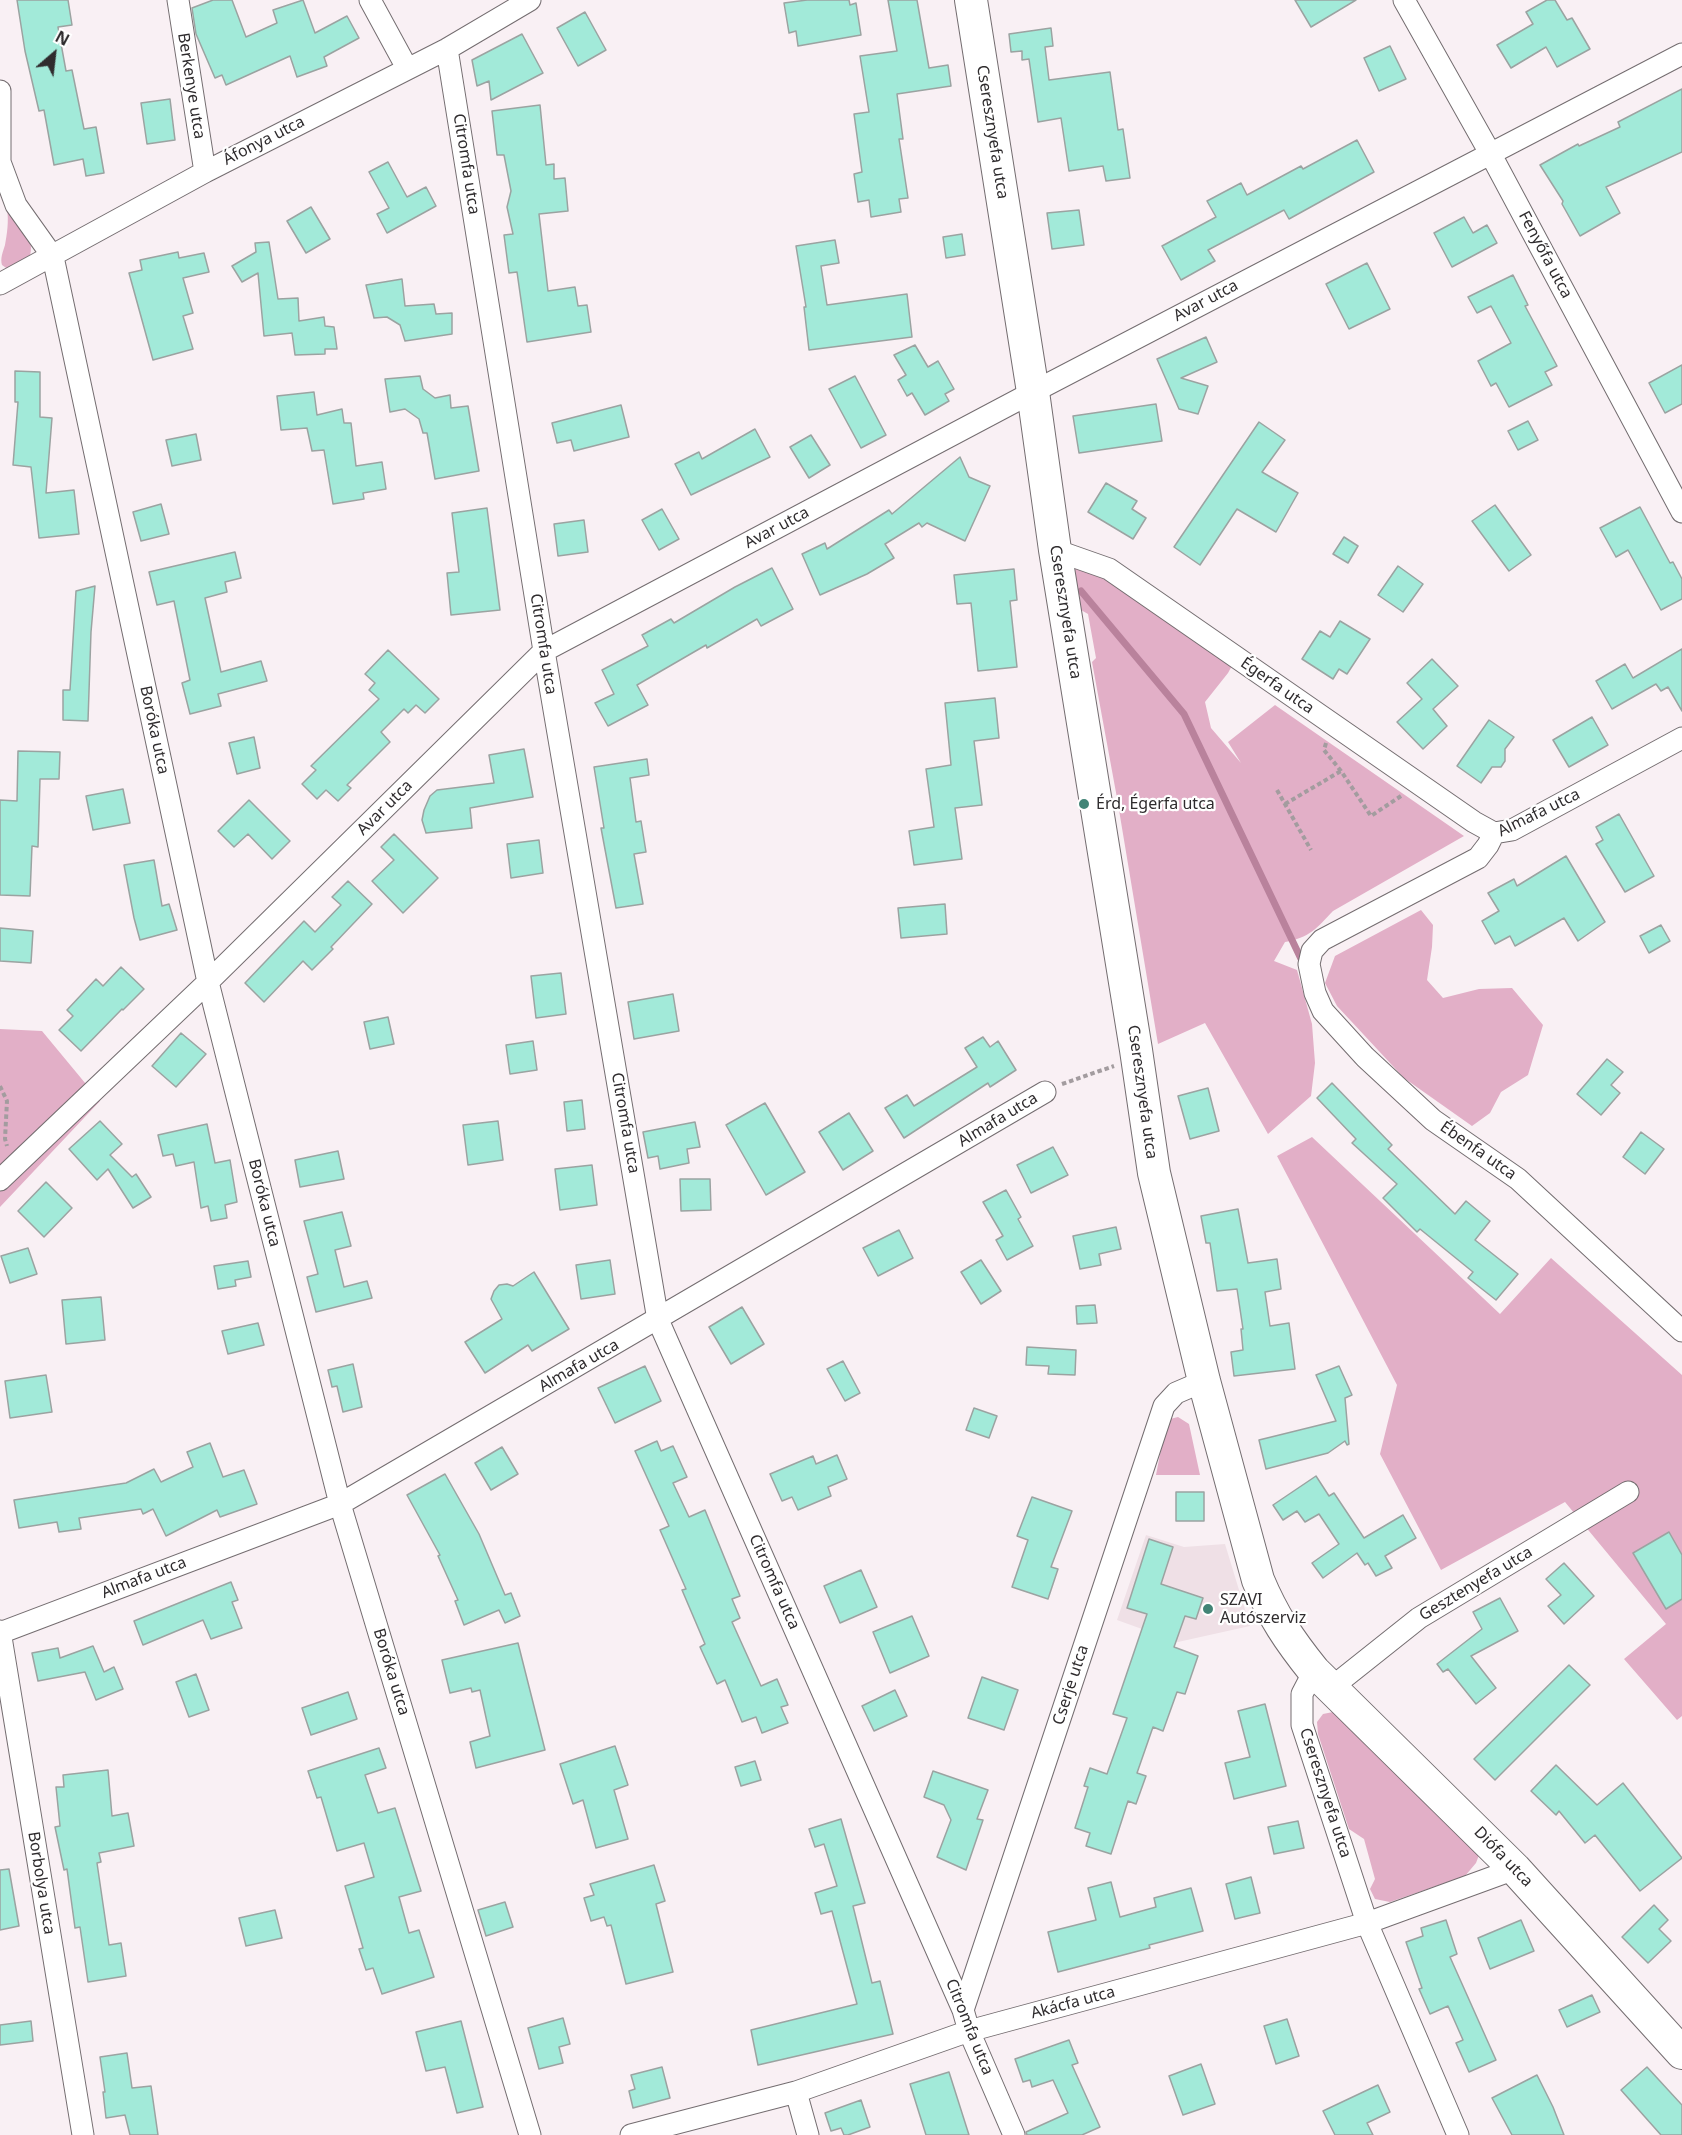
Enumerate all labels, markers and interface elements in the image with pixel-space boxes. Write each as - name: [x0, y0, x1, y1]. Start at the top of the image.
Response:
- north arrow: [24, 24, 84, 84]
- text: N: [52, 25, 73, 51]
- street label: Berkenye utca: [173, 32, 209, 140]
- street label: Cseresznyefa utca: [972, 64, 1012, 200]
- street label: Áfonya utca: [220, 112, 308, 170]
- street label: Citromfa utca: [449, 112, 483, 216]
- street label: Fenyőfa utca: [1514, 208, 1576, 302]
- street label: Avar utca: [1170, 276, 1242, 326]
- street label: Avar utca: [741, 503, 813, 553]
- street label: Cseresznyefa utca: [1045, 544, 1085, 680]
- street label: Citromfa utca: [526, 592, 560, 696]
- street label: Égerfa utca: [1237, 654, 1317, 718]
- street label: Boróka utca: [135, 684, 173, 776]
- street label: Avar utca: [353, 776, 417, 840]
- street label: Almafa utca: [1495, 785, 1583, 841]
- place label: Érd, Égerfa utca: [1096, 794, 1215, 814]
- marker: Érd, Égerfa utca: [1077, 797, 1091, 811]
- street label: Cseresznyefa utca: [1123, 1024, 1161, 1160]
- street label: Citromfa utca: [607, 1071, 643, 1175]
- street label: Almafa utca: [955, 1089, 1041, 1151]
- street label: Ébenfa utca: [1436, 1118, 1520, 1184]
- street label: Boróka utca: [244, 1157, 284, 1249]
- street label: Almafa utca: [536, 1335, 622, 1397]
- street label: Citromfa utca: [745, 1532, 803, 1632]
- street label: Gesztenyefa utca: [1416, 1543, 1536, 1625]
- street label: Almafa utca: [99, 1553, 189, 1603]
- place label: SZAVI Autószerviz: [1220, 1590, 1306, 1628]
- marker: SZAVI Autószerviz: [1201, 1602, 1215, 1616]
- street label: Boróka utca: [369, 1626, 413, 1718]
- street label: Cserje utca: [1049, 1643, 1093, 1727]
- street label: Cseresznyefa utca: [1295, 1726, 1355, 1860]
- street label: Diófa utca: [1470, 1823, 1536, 1891]
- street label: Borbolya utca: [23, 1830, 59, 1936]
- street label: Citromfa utca: [941, 1976, 997, 2078]
- street label: Akácfa utca: [1029, 1983, 1117, 2023]

